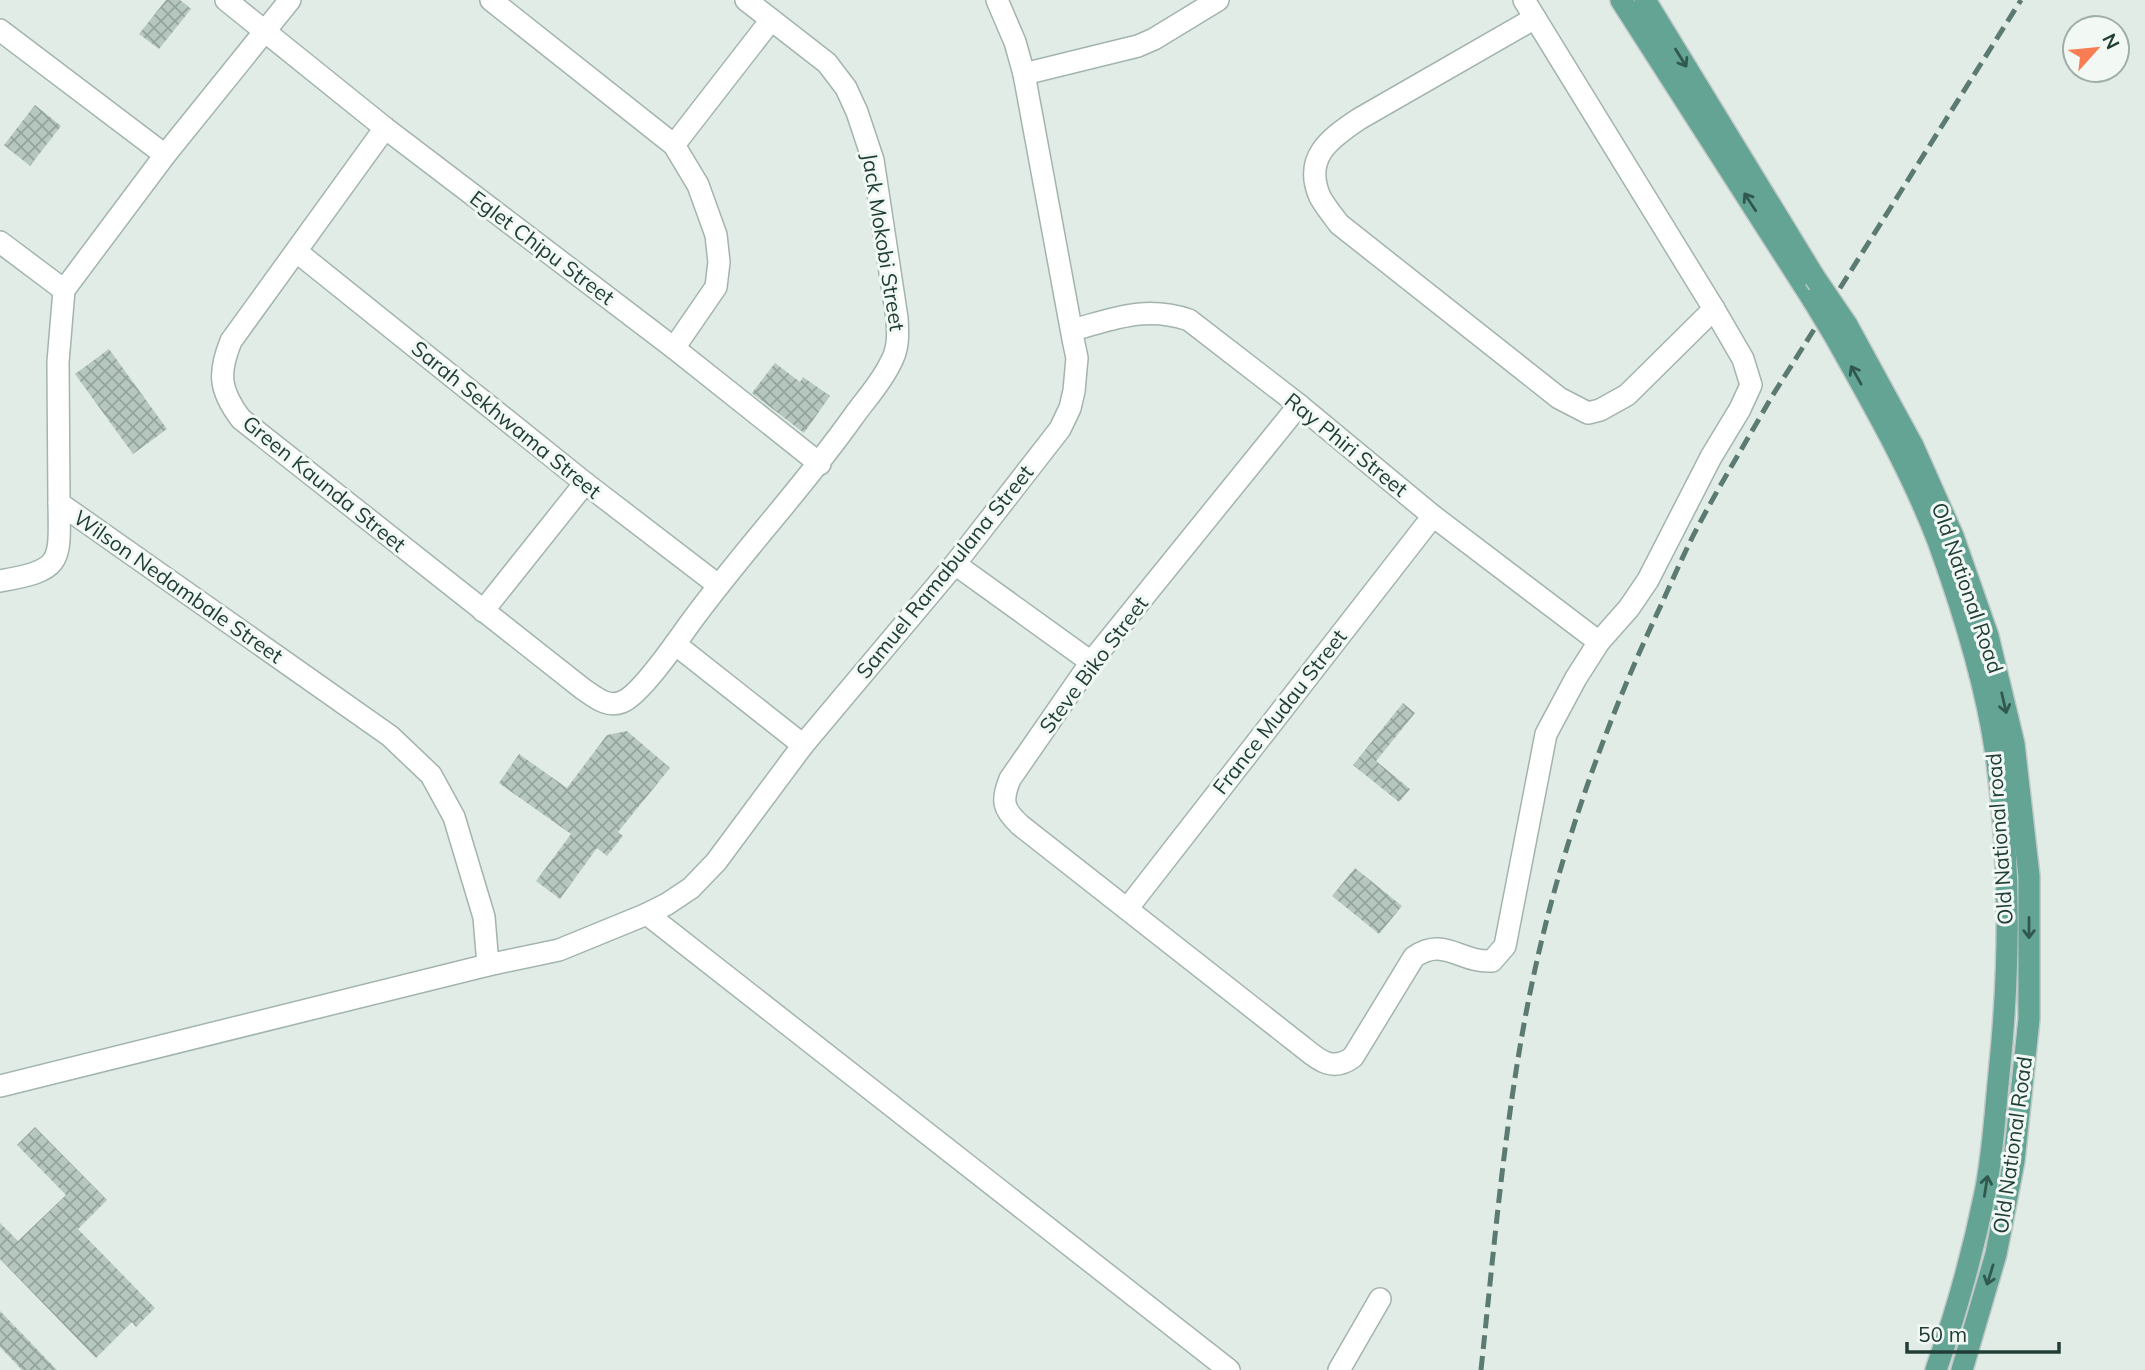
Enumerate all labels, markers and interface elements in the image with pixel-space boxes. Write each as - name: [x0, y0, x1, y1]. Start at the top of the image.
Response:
- north arrow: [2061, 14, 2131, 84]
- text: N: [2097, 29, 2125, 53]
- one-way arrow: [1674, 48, 1688, 68]
- street label: Jack Mokobi Street: [857, 151, 911, 333]
- street label: Eglet Chipu Street: [465, 184, 620, 310]
- one-way arrow: [1742, 192, 1756, 212]
- street label: Sarah Sekhwama Street: [407, 335, 607, 504]
- one-way arrow: [1849, 365, 1862, 386]
- street label: Ray Phiri Street: [1280, 387, 1413, 502]
- street label: Green Kaunda Street: [238, 409, 412, 557]
- street label: Samuel Ramabulana Street: [850, 459, 1038, 683]
- street label: Old National Road: [1927, 499, 2009, 676]
- street label: Wilson Nedambale Street: [69, 504, 288, 668]
- street label: Steve Biko Street: [1033, 591, 1153, 738]
- street label: France Mudau Street: [1207, 624, 1352, 799]
- one-way arrow: [1998, 691, 2011, 714]
- street label: Old National road: [1980, 752, 2018, 926]
- one-way arrow: [2022, 917, 2036, 940]
- street label: Old National Road: [1987, 1055, 2037, 1235]
- one-way arrow: [1980, 1175, 1993, 1198]
- one-way arrow: [1982, 1264, 1995, 1286]
- scale bar: [1907, 1310, 2059, 1354]
- text: 50 m: [1918, 1321, 1967, 1347]

